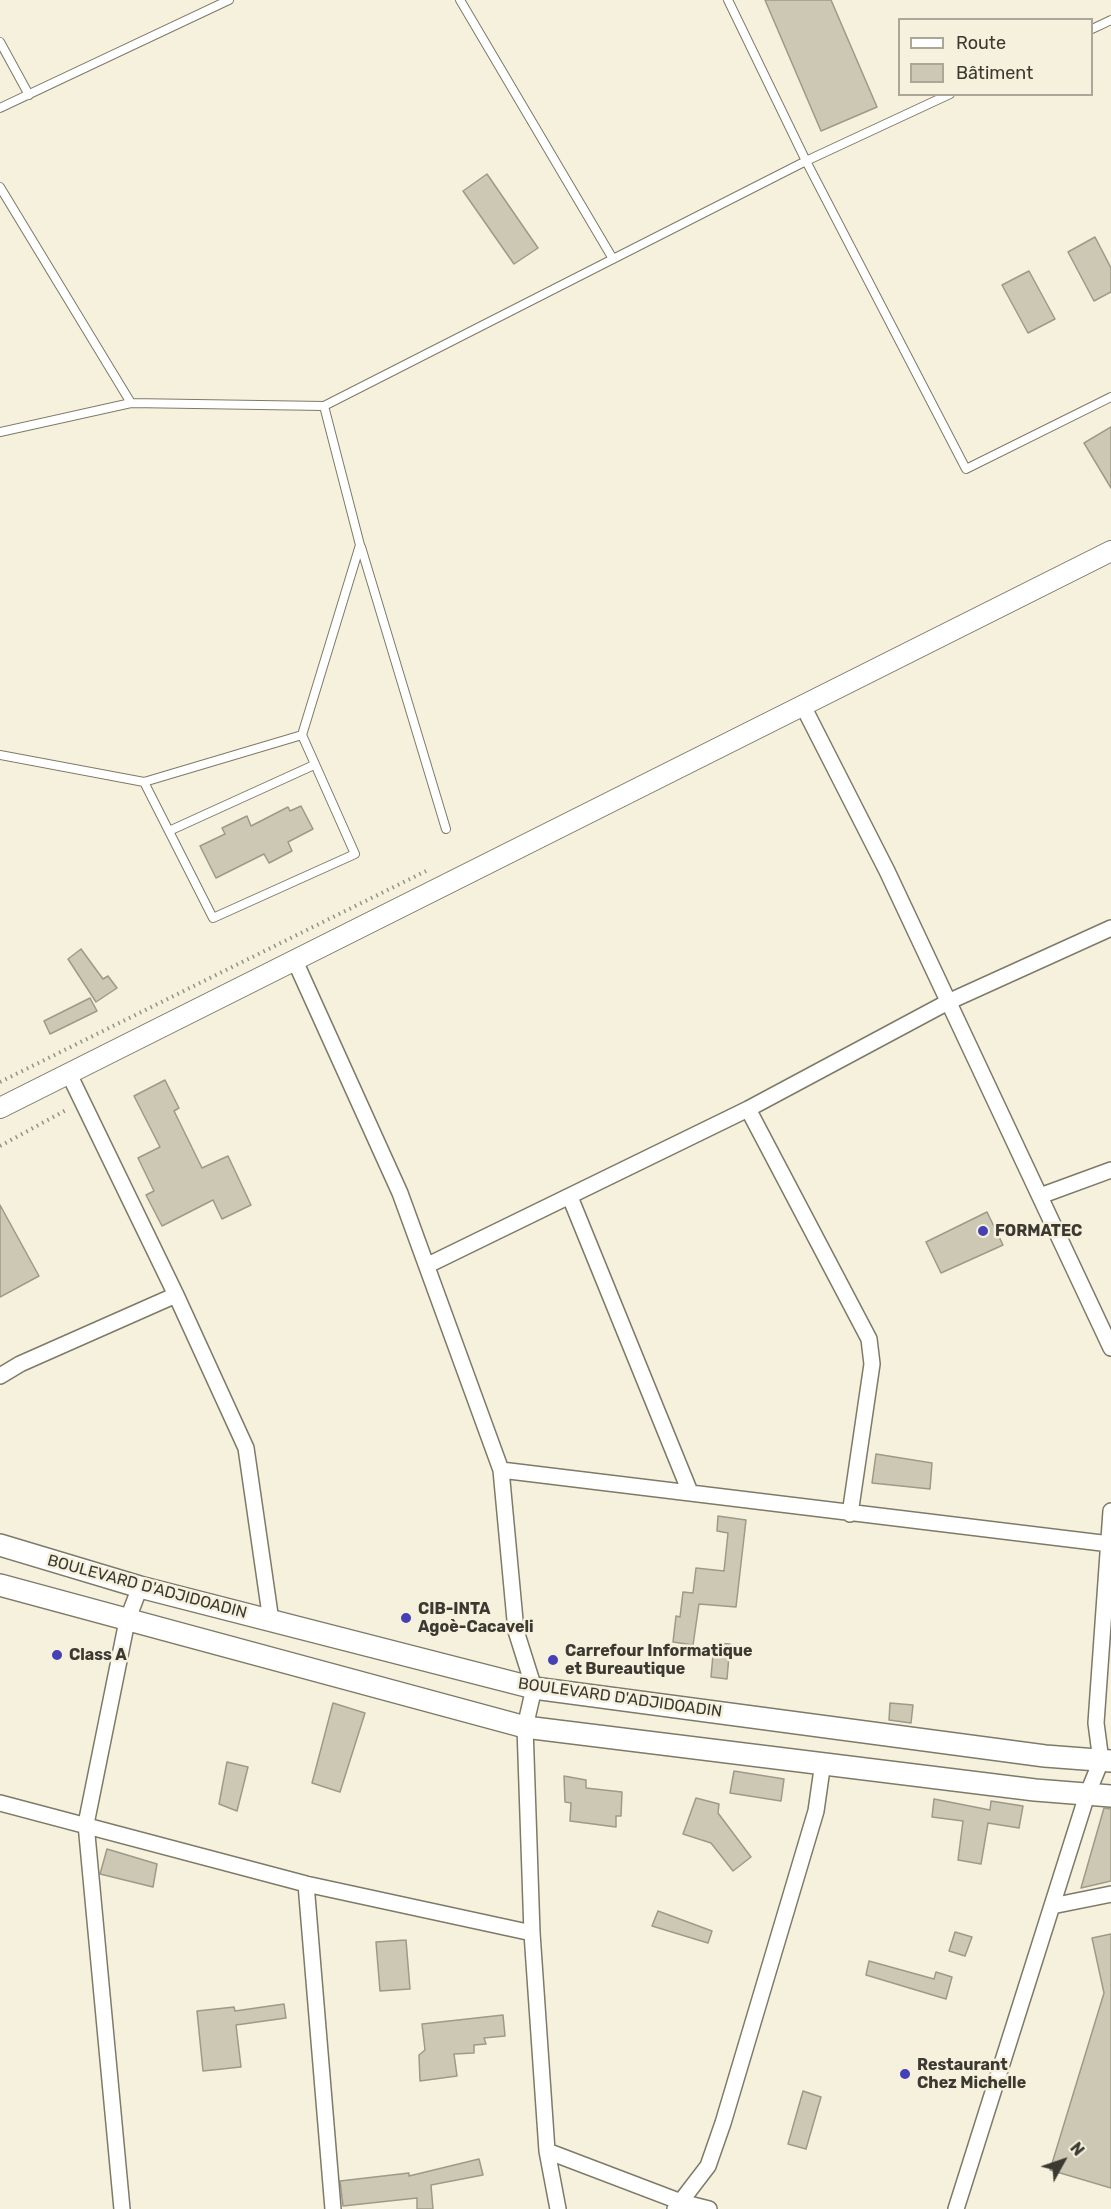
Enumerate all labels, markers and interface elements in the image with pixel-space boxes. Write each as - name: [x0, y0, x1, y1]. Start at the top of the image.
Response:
- legend: [898, 18, 1093, 96]
- text: Route: [956, 32, 1006, 54]
- text: Bâtiment: [956, 62, 1033, 84]
- place label: FORMATEC: [995, 1221, 1082, 1241]
- marker: FORMATEC: [976, 1224, 990, 1238]
- street label: BOULEVARD D'ADJIDOADIN: [45, 1551, 249, 1623]
- place label: CIB-INTA Agoè-Cacaveli: [418, 1599, 534, 1637]
- marker: CIB-INTA Agoè-Cacaveli: [399, 1611, 413, 1625]
- place label: Carrefour Informatique et Bureautique: [565, 1641, 753, 1679]
- place label: Class A: [69, 1645, 127, 1665]
- marker: Class A: [50, 1648, 64, 1662]
- marker: Carrefour Informatique et Bureautique: [546, 1653, 560, 1667]
- street label: BOULEVARD D'ADJIDOADIN: [517, 1674, 723, 1722]
- place label: Restaurant Chez Michelle: [917, 2055, 1026, 2093]
- marker: Restaurant Chez Michelle: [898, 2067, 912, 2081]
- north arrow: [1033, 2131, 1093, 2191]
- text: N: [1066, 2139, 1088, 2160]

